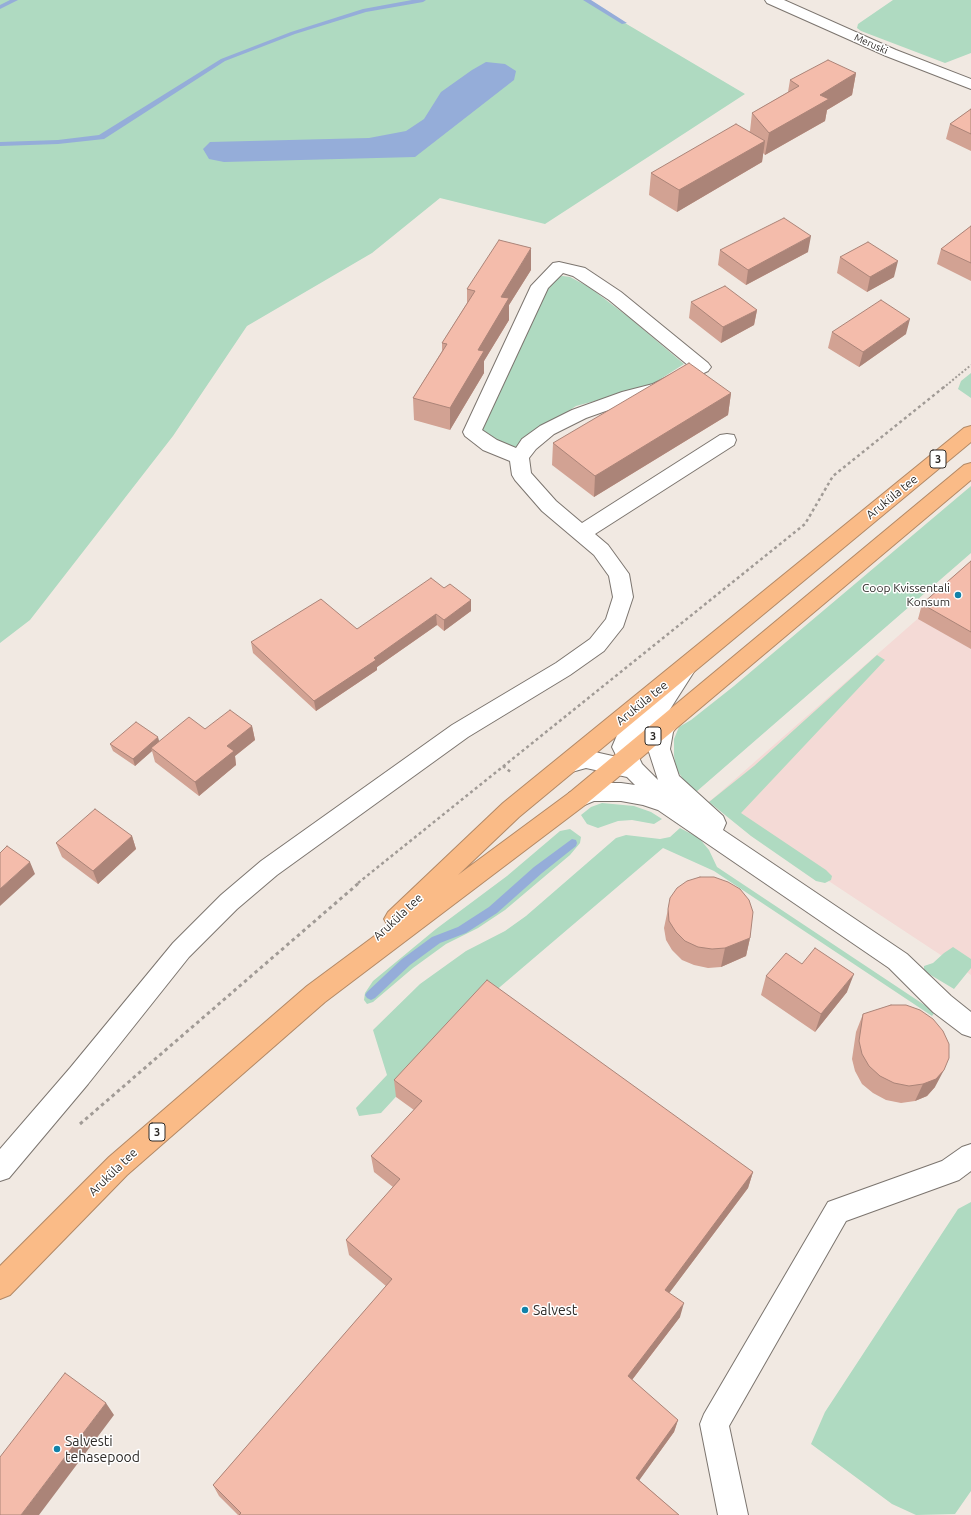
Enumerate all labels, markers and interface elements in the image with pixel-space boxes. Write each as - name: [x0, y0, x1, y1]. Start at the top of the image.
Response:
- street label: Meruski: [852, 31, 890, 57]
- road number: 3: [930, 450, 946, 468]
- street label: Aruküla tee: [863, 472, 921, 522]
- place label: Coop Kvissentali Konsum: [862, 581, 950, 609]
- marker: Coop Kvissentali Konsum: [953, 590, 963, 600]
- street label: Aruküla tee: [613, 678, 671, 728]
- road number: 3: [645, 727, 661, 745]
- street label: Aruküla tee: [370, 891, 426, 943]
- road number: 3: [149, 1123, 165, 1141]
- street label: Aruküla tee: [86, 1145, 140, 1199]
- place label: Salvest: [533, 1302, 577, 1318]
- marker: Salvest: [520, 1305, 530, 1315]
- place label: Salvesti tehasepood: [65, 1433, 140, 1466]
- marker: Salvesti tehasepood: [52, 1444, 62, 1454]

